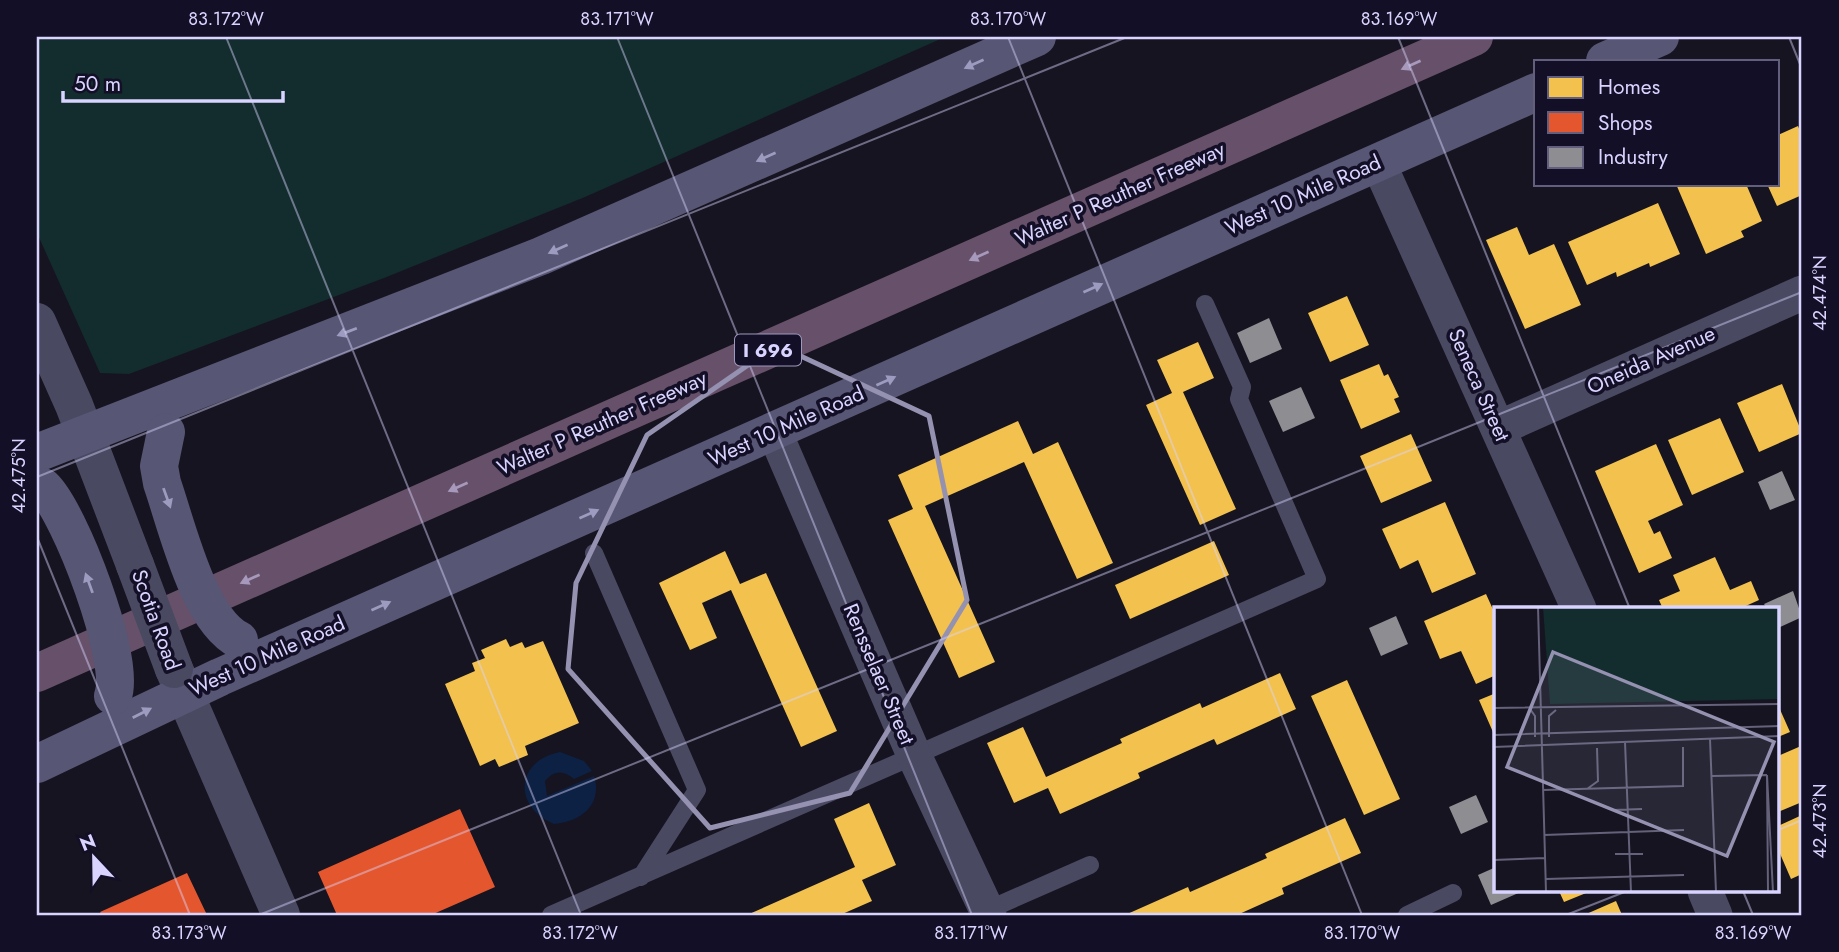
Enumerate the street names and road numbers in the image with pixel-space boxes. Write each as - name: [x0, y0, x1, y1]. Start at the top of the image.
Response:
- street label: Walter P Reuther Freeway: [1010, 134, 1230, 254]
- street label: West 10 Mile Road: [1220, 147, 1386, 243]
- street label: Oneida Avenue: [1582, 318, 1720, 402]
- street label: Seneca Street: [1441, 324, 1517, 446]
- road number: I 696: [735, 334, 801, 366]
- street label: Walter P Reuther Freeway: [492, 363, 712, 483]
- street label: West 10 Mile Road: [703, 378, 869, 474]
- street label: Scotia Road: [124, 565, 188, 675]
- street label: Rensselaer Street: [836, 599, 922, 749]
- street label: West 10 Mile Road: [184, 608, 350, 704]

